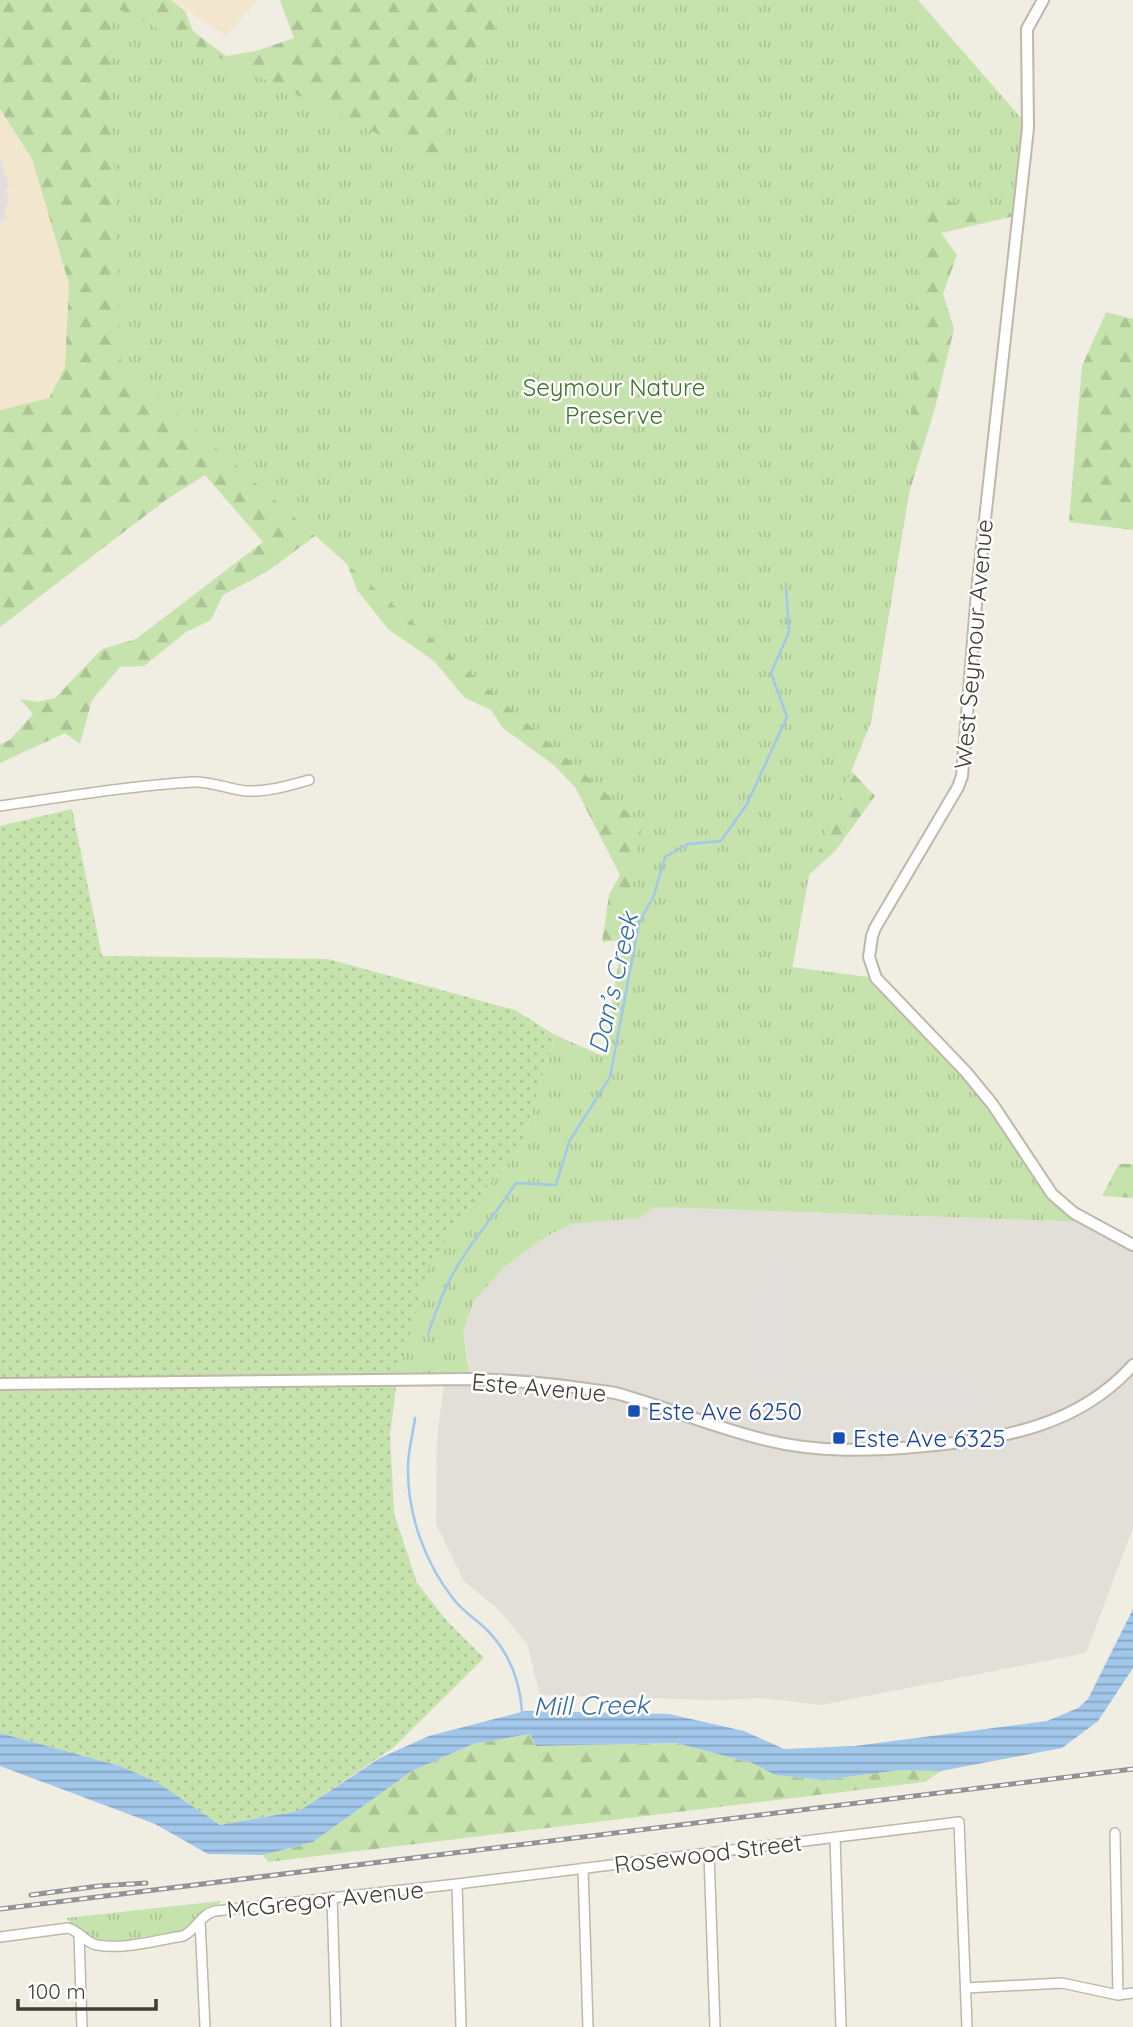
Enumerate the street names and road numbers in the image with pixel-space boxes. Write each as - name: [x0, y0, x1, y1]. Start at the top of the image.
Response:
- street label: West Seymour Avenue: [947, 518, 999, 770]
- street label: Este Avenue: [470, 1366, 608, 1408]
- street label: Rosewood Street: [612, 1827, 804, 1879]
- street label: McGregor Avenue: [225, 1874, 425, 1924]

